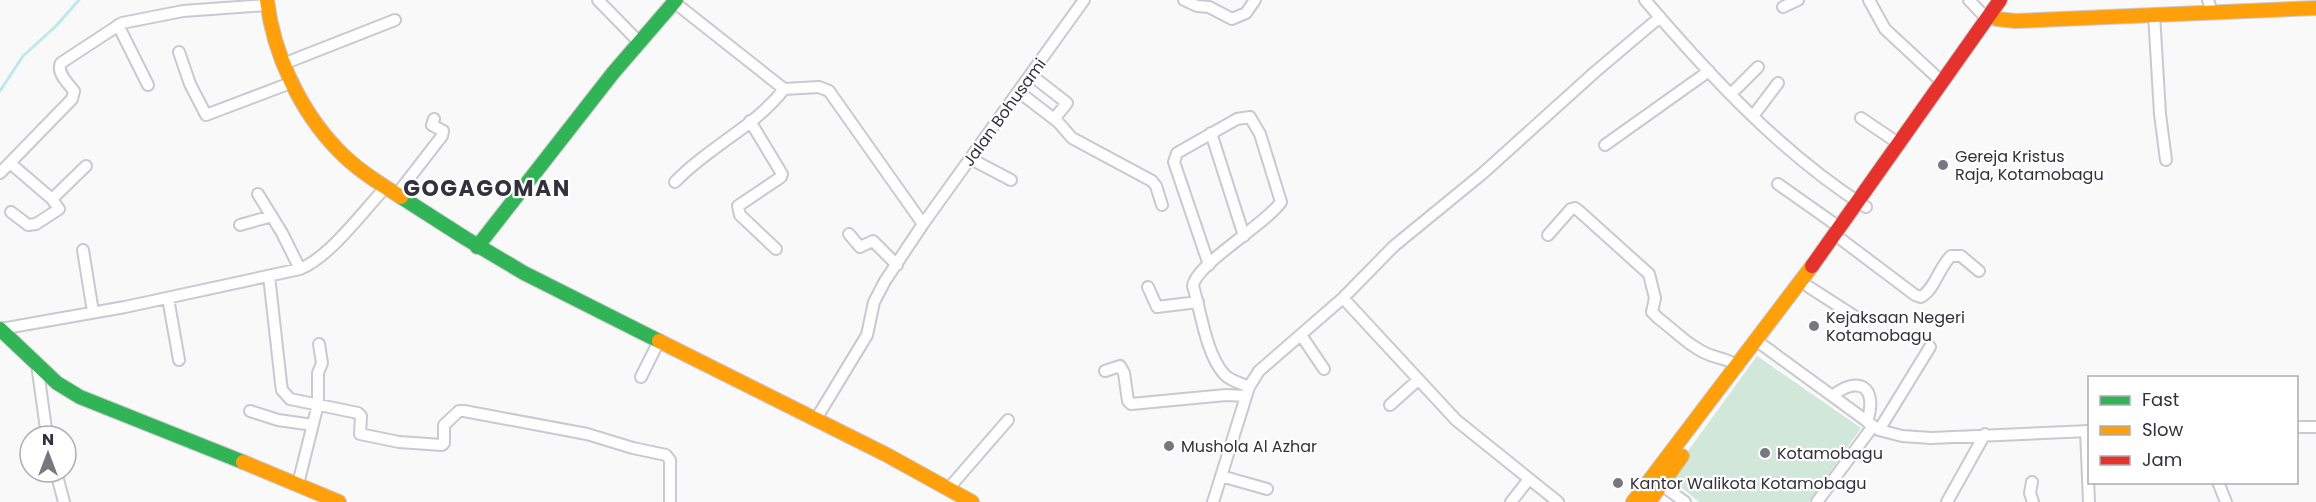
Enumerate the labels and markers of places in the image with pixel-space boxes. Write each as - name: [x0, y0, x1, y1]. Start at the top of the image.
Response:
- place label: Gereja Kristus Raja, Kotamobagu: [1955, 145, 2104, 186]
- marker: Gereja Kristus Raja, Kotamobagu: [1936, 158, 1950, 172]
- place label: Kejaksaan Negeri Kotamobagu: [1826, 306, 1965, 347]
- marker: Kejaksaan Negeri Kotamobagu: [1807, 319, 1821, 333]
- place label: Mushola Al Azhar: [1181, 435, 1317, 458]
- marker: Mushola Al Azhar: [1162, 439, 1176, 453]
- place label: Kotamobagu: [1777, 442, 1883, 465]
- marker: Kotamobagu: [1758, 446, 1772, 460]
- place label: Kantor Walikota Kotamobagu: [1630, 472, 1867, 495]
- marker: Kantor Walikota Kotamobagu: [1611, 476, 1625, 490]

